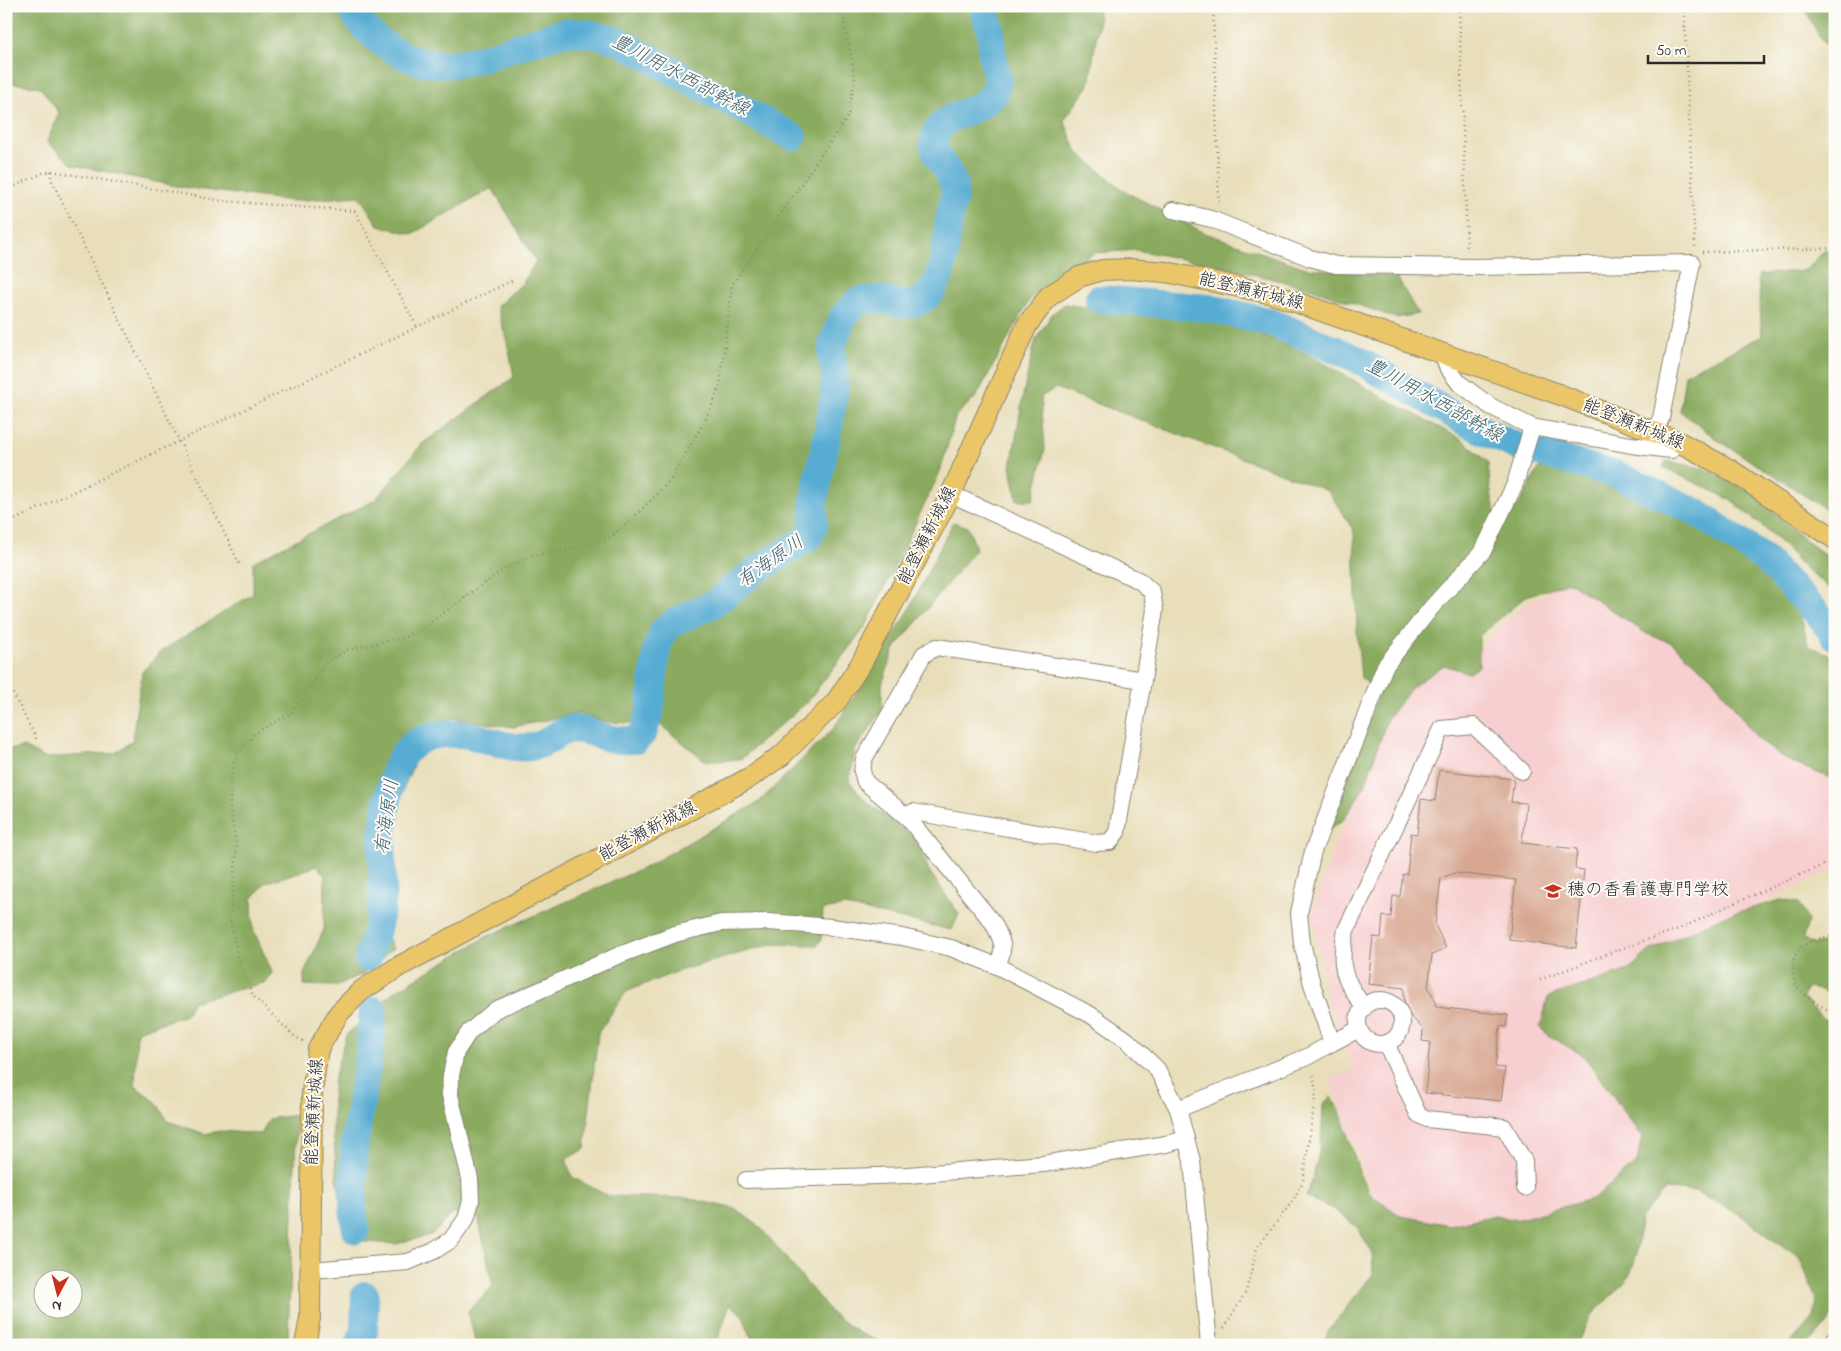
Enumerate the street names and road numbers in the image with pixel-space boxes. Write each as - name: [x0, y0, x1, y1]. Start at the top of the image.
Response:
- street label: 能登瀬新城線: [1195, 266, 1307, 318]
- street label: 能登瀬新城線: [1578, 393, 1688, 457]
- street label: 能登瀬新城線: [892, 482, 964, 590]
- street label: 能登瀬新城線: [594, 795, 702, 869]
- street label: 能登瀬新城線: [299, 1057, 331, 1167]

